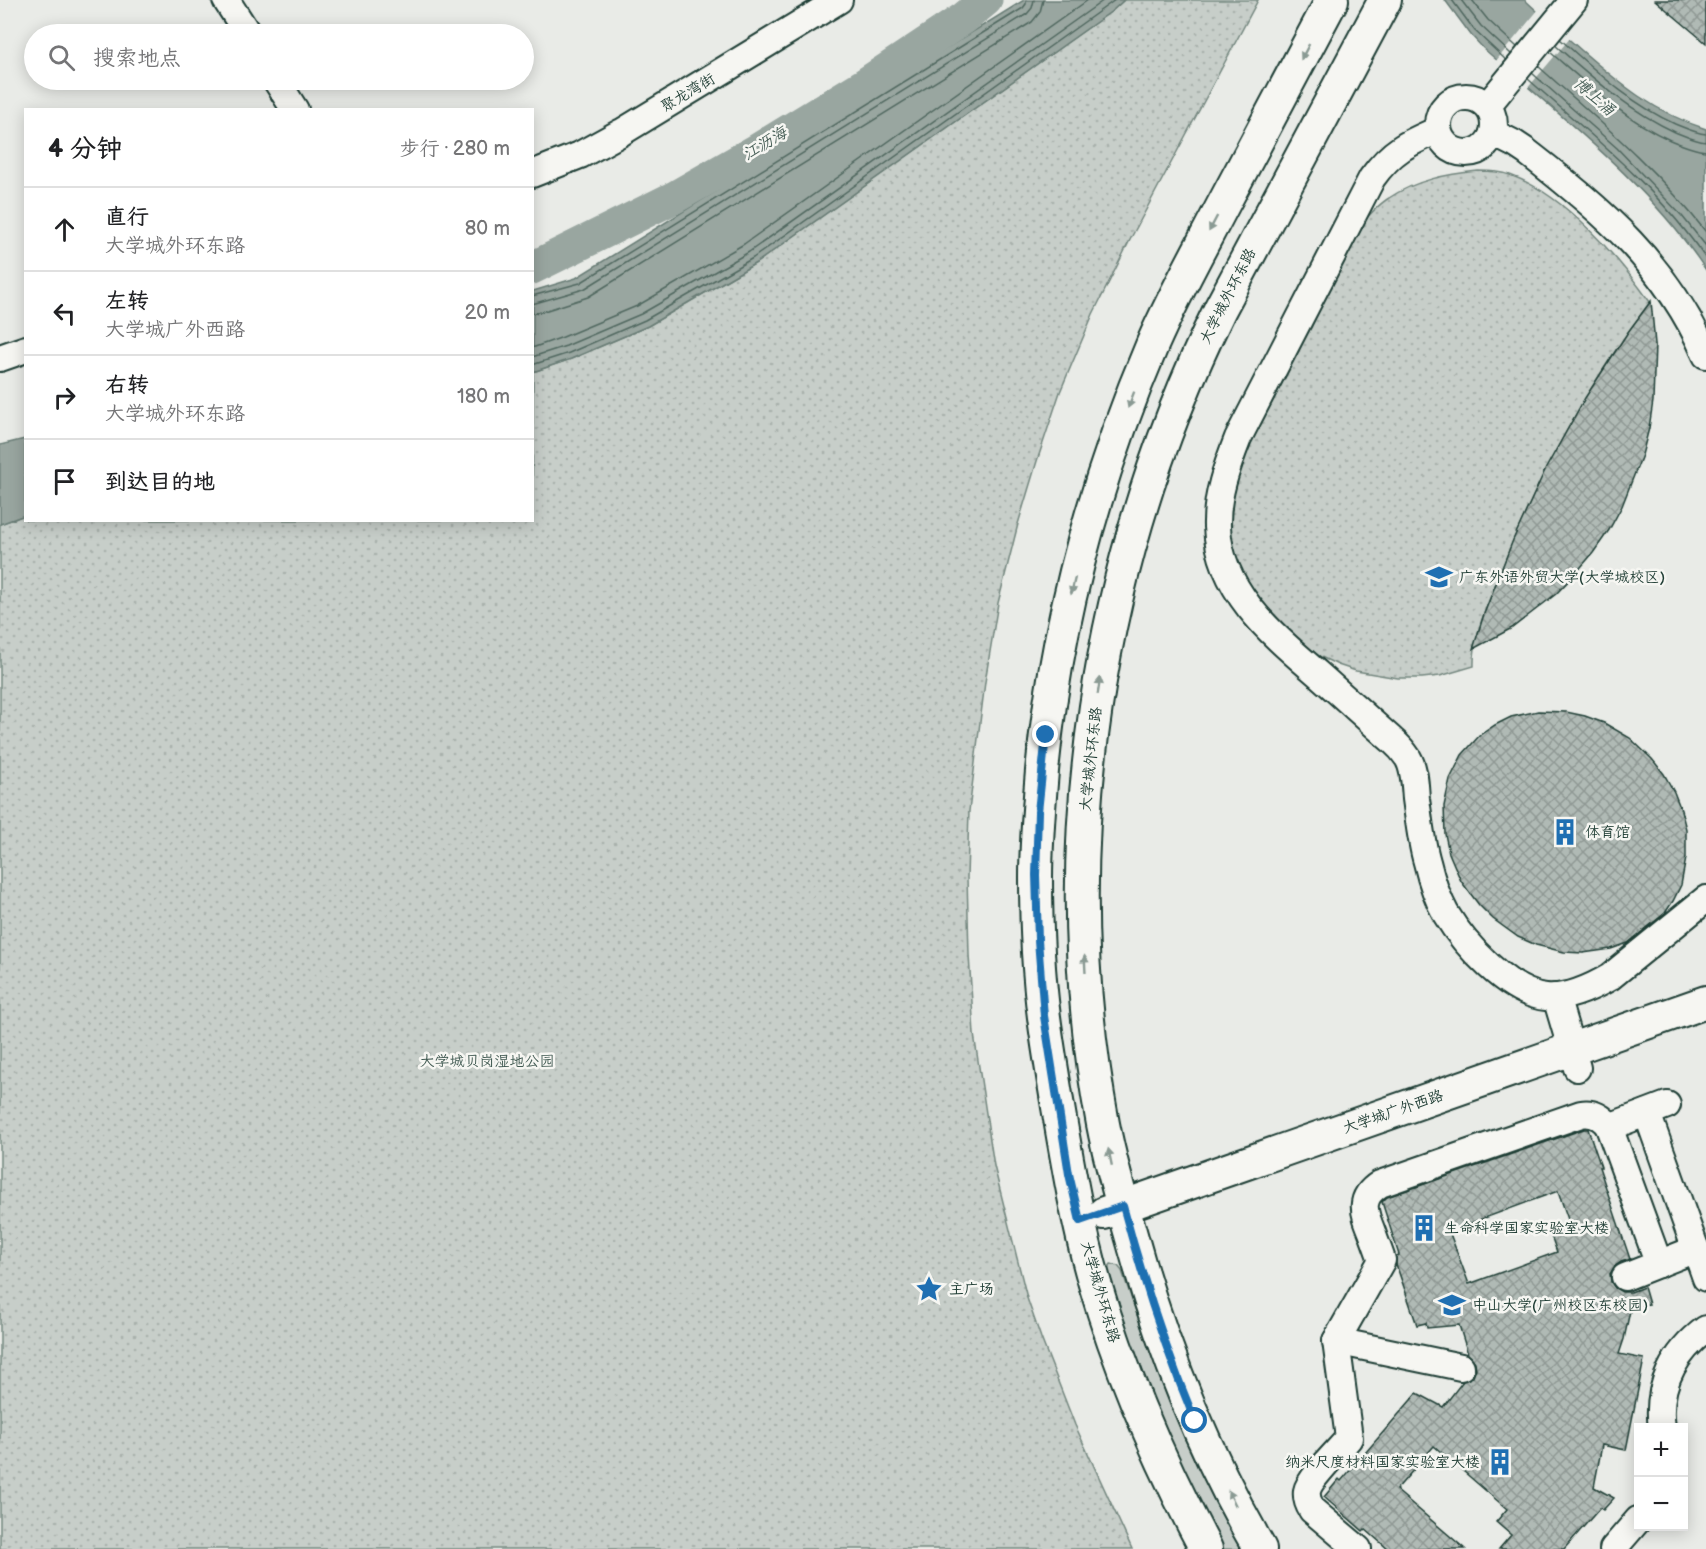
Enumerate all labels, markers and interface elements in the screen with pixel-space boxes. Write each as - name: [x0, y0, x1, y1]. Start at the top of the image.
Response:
- search box: [24, 24, 534, 90]
- icon: search: [45, 41, 78, 74]
- one-way arrow: [1300, 43, 1310, 60]
- text: 搜索地点: [93, 45, 181, 72]
- street label: 聚龙湾街: [657, 69, 719, 117]
- water label: 博上涌: [1570, 74, 1619, 121]
- water label: 江沥海: [740, 122, 792, 165]
- text: 4 分钟: [48, 134, 122, 165]
- text: 步行 · 280 m: [400, 137, 510, 161]
- text: 直行: [105, 204, 149, 231]
- icon: ahead: [48, 213, 81, 246]
- one-way arrow: [1208, 216, 1218, 233]
- text: 80 m: [465, 217, 510, 241]
- text: 大学城外环东路: [105, 234, 245, 258]
- street label: 大学城外环东路: [1196, 245, 1260, 347]
- text: 左转: [105, 288, 149, 315]
- icon: left: [48, 297, 81, 330]
- text: 20 m: [465, 301, 510, 325]
- text: 大学城广外西路: [105, 318, 245, 342]
- text: 右转: [105, 372, 149, 399]
- icon: right: [48, 381, 81, 414]
- text: 180 m: [457, 385, 510, 409]
- one-way arrow: [1126, 392, 1136, 410]
- text: 大学城外环东路: [105, 402, 245, 426]
- icon: arrive: [48, 465, 81, 498]
- text: 到达目的地: [105, 469, 215, 496]
- school or university icon: 广东外语外贸大学(大学城校区): [1424, 562, 1454, 592]
- place label: 广东外语外贸大学(大学城校区): [1459, 568, 1665, 587]
- one-way arrow: [1067, 577, 1077, 596]
- one-way arrow: [1095, 676, 1104, 695]
- street label: 大学城外环东路: [1076, 706, 1106, 812]
- route end: [1032, 721, 1058, 747]
- building icon: 体育馆: [1550, 817, 1580, 847]
- place label: 体育馆: [1585, 823, 1630, 842]
- one-way arrow: [1080, 954, 1089, 973]
- park label: 大学城贝岗湿地公园: [419, 1052, 555, 1071]
- street label: 大学城广外西路: [1340, 1086, 1446, 1138]
- one-way arrow: [1105, 1147, 1115, 1166]
- building icon: 生命科学国家实验室大楼: [1409, 1213, 1439, 1243]
- place label: 生命科学国家实验室大楼: [1444, 1219, 1609, 1238]
- street label: 大学城外环东路: [1076, 1239, 1124, 1345]
- place icon: 主广场: [914, 1274, 944, 1304]
- place label: 主广场: [949, 1280, 994, 1299]
- school or university icon: 中山大学(广州校区东校园): [1437, 1290, 1467, 1320]
- place label: 中山大学(广州校区东校园): [1472, 1296, 1648, 1315]
- route start: [1181, 1407, 1207, 1433]
- map controls: [1634, 1423, 1688, 1531]
- button: +: [1634, 1423, 1688, 1477]
- building icon: 纳米尺度材料国家实验室大楼: [1485, 1447, 1515, 1477]
- place label: 纳米尺度材料国家实验室大楼: [1285, 1453, 1480, 1472]
- button: −: [1634, 1477, 1688, 1531]
- one-way arrow: [1227, 1489, 1237, 1506]

